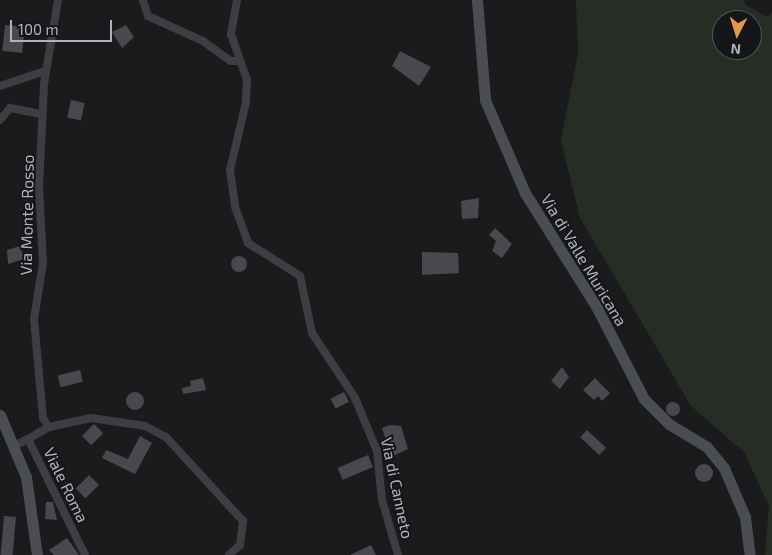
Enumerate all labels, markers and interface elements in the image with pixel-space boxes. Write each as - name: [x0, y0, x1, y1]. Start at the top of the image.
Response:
- scale bar: [12, 10, 115, 42]
- north arrow: [712, 10, 762, 60]
- text: 100 m: [18, 20, 59, 38]
- text: N: [730, 41, 742, 58]
- street label: Via Monte Rosso: [16, 154, 38, 276]
- street label: Via di Valle Muricana: [537, 190, 631, 330]
- street label: Via di Canneto: [377, 436, 417, 540]
- street label: Viale Roma: [40, 444, 92, 526]

